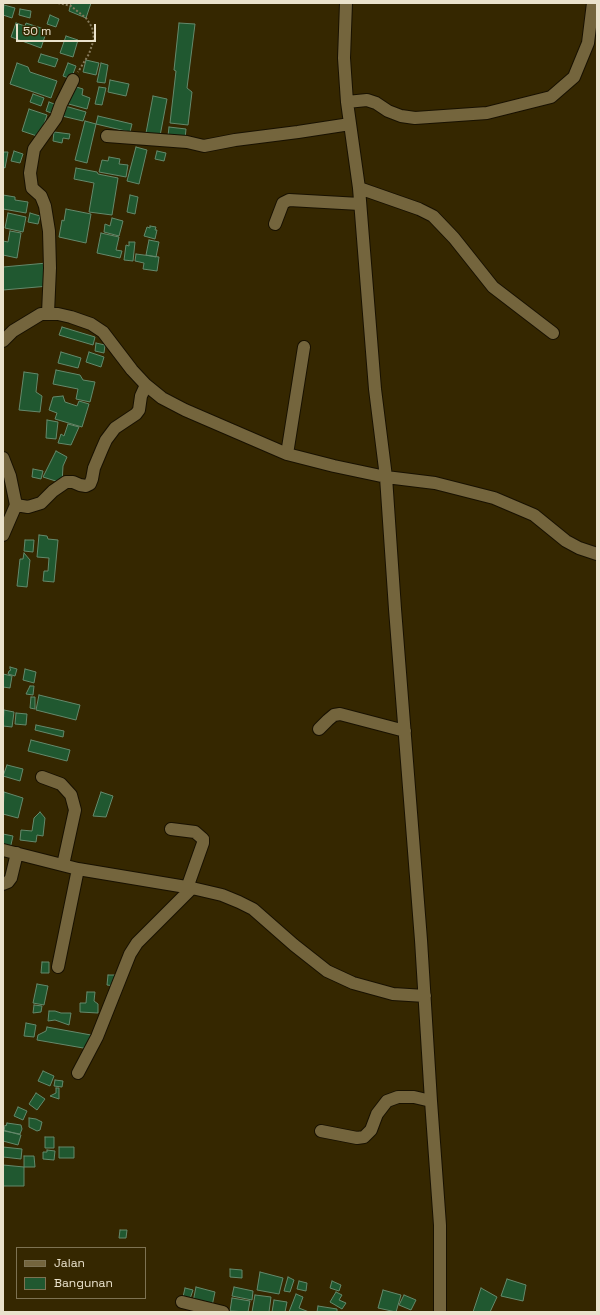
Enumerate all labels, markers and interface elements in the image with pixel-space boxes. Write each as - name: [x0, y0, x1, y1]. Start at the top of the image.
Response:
- scale bar: [18, 16, 98, 42]
- text: 50 m: [23, 23, 51, 39]
- legend: [16, 1247, 146, 1299]
- text: Jalan: [54, 1255, 85, 1271]
- text: Bangunan: [54, 1275, 113, 1291]

